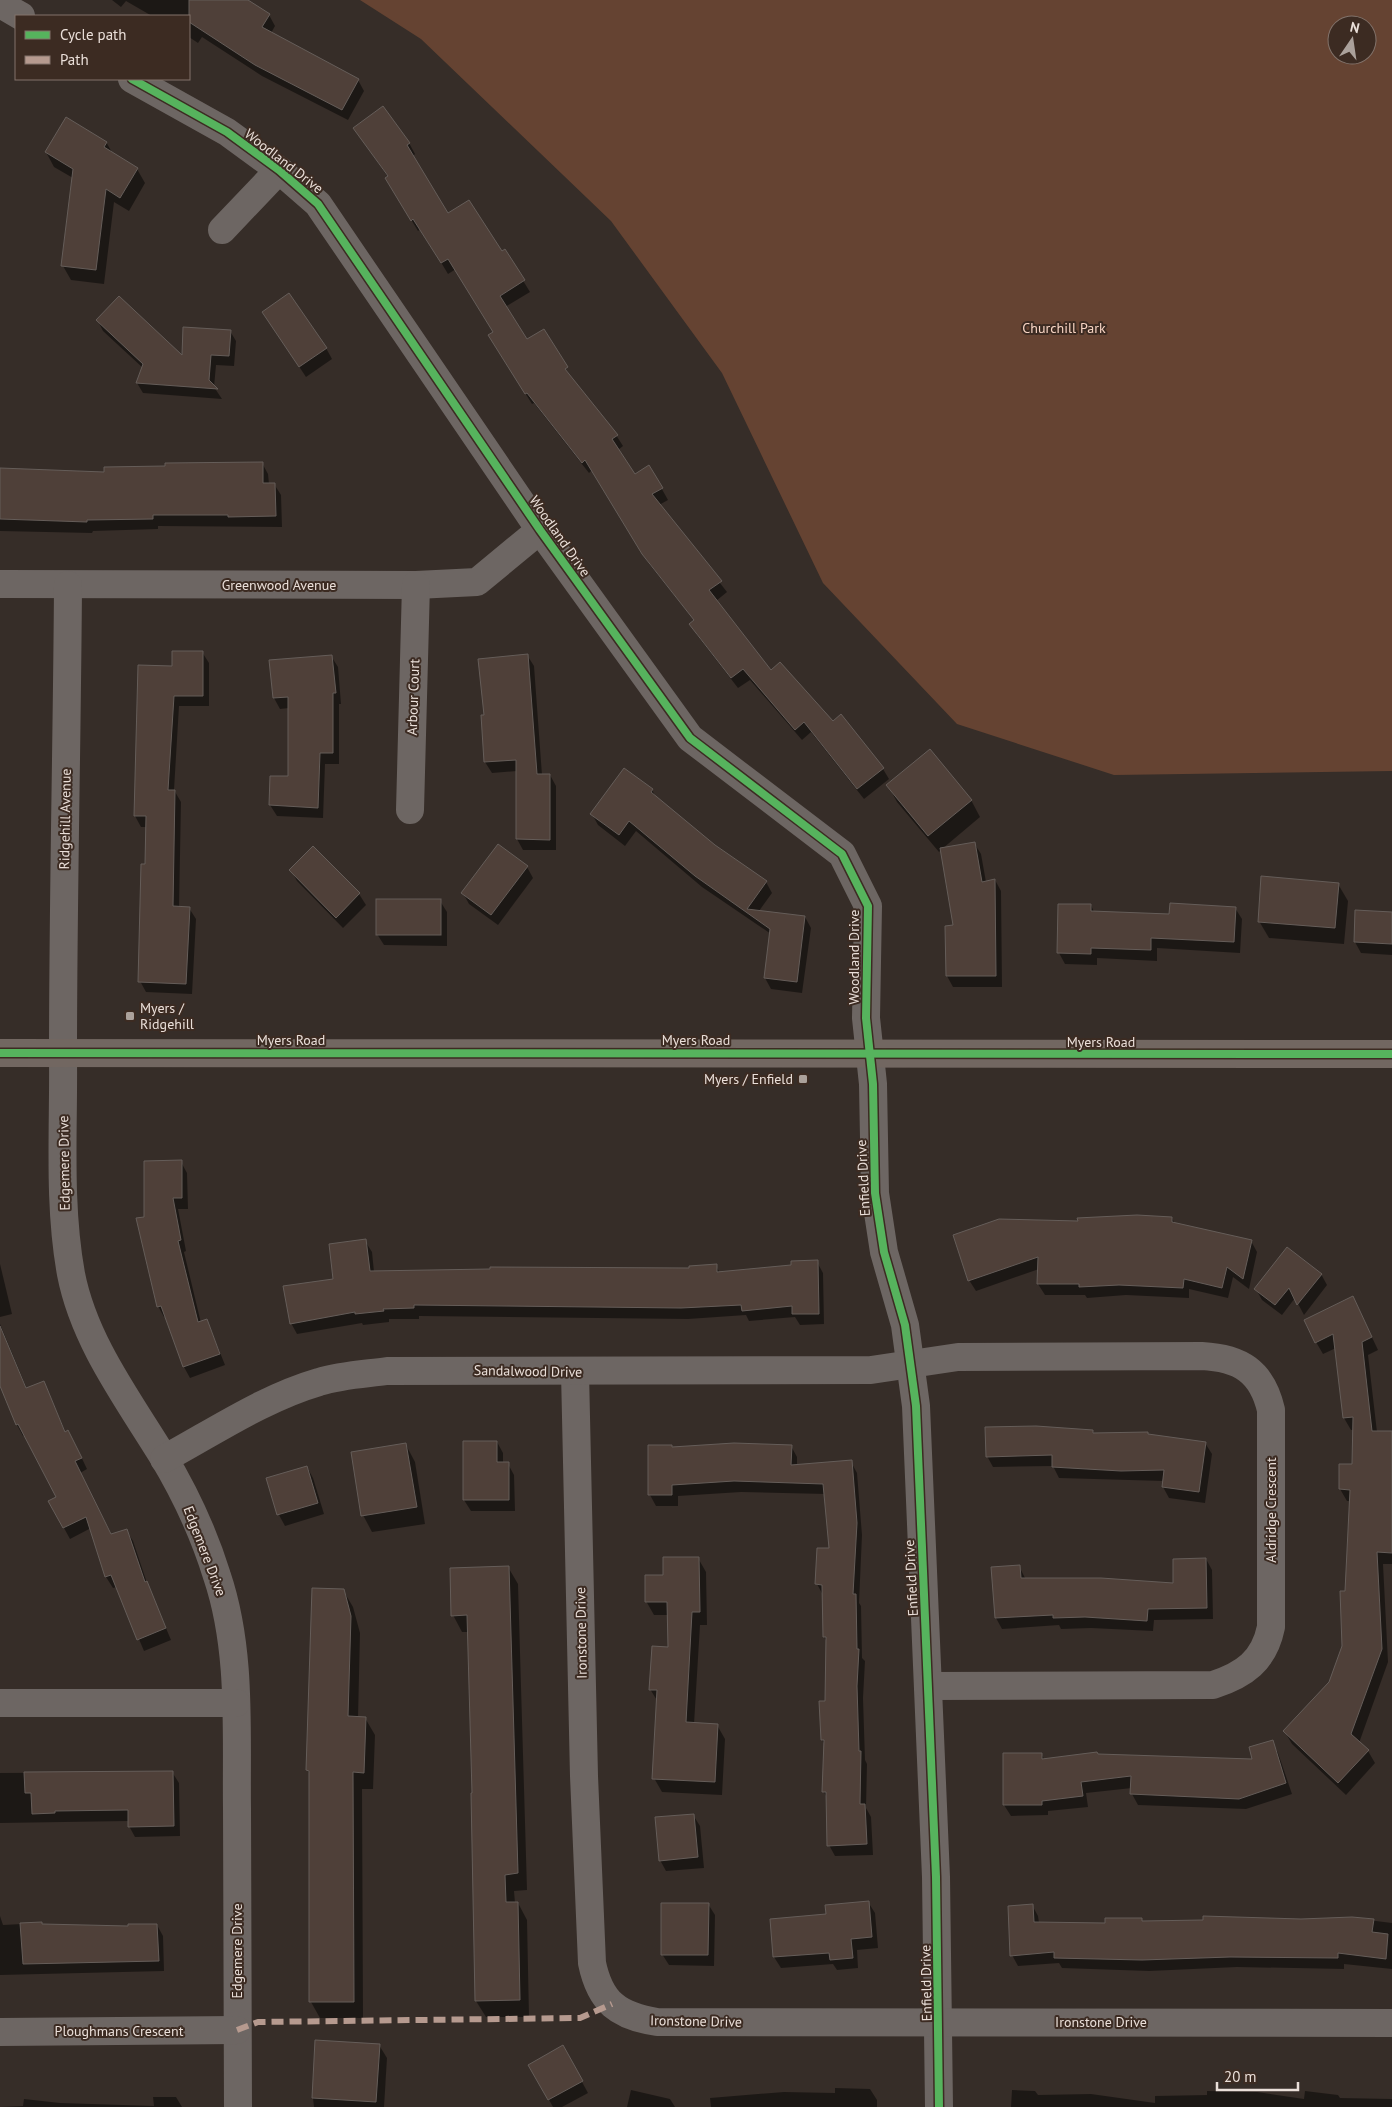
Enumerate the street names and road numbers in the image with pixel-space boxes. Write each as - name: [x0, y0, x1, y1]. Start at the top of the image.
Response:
- street label: Woodland Drive: [241, 125, 327, 197]
- street label: Woodland Drive: [525, 492, 595, 580]
- street label: Greenwood Avenue: [222, 576, 336, 594]
- street label: Arbour Court: [403, 658, 423, 736]
- street label: Ridgehill Avenue: [55, 768, 75, 870]
- street label: Woodland Drive: [845, 910, 863, 1004]
- street label: Myers Road: [257, 1031, 325, 1049]
- street label: Myers Road: [662, 1031, 730, 1049]
- street label: Myers Road: [1067, 1033, 1135, 1051]
- street label: Edgemere Drive: [54, 1115, 74, 1211]
- street label: Enfield Drive: [852, 1139, 874, 1217]
- street label: Sandalwood Drive: [474, 1361, 582, 1381]
- street label: Aldridge Crescent: [1262, 1457, 1280, 1563]
- street label: Edgemere Drive: [180, 1503, 230, 1599]
- street label: Enfield Drive: [900, 1539, 922, 1617]
- street label: Ironstone Drive: [571, 1587, 591, 1679]
- street label: Edgemere Drive: [228, 1903, 246, 1999]
- street label: Enfield Drive: [916, 1945, 936, 2021]
- street label: Ironstone Drive: [650, 2011, 742, 2031]
- street label: Ironstone Drive: [1055, 2013, 1147, 2031]
- street label: Ploughmans Crescent: [55, 2022, 184, 2040]

